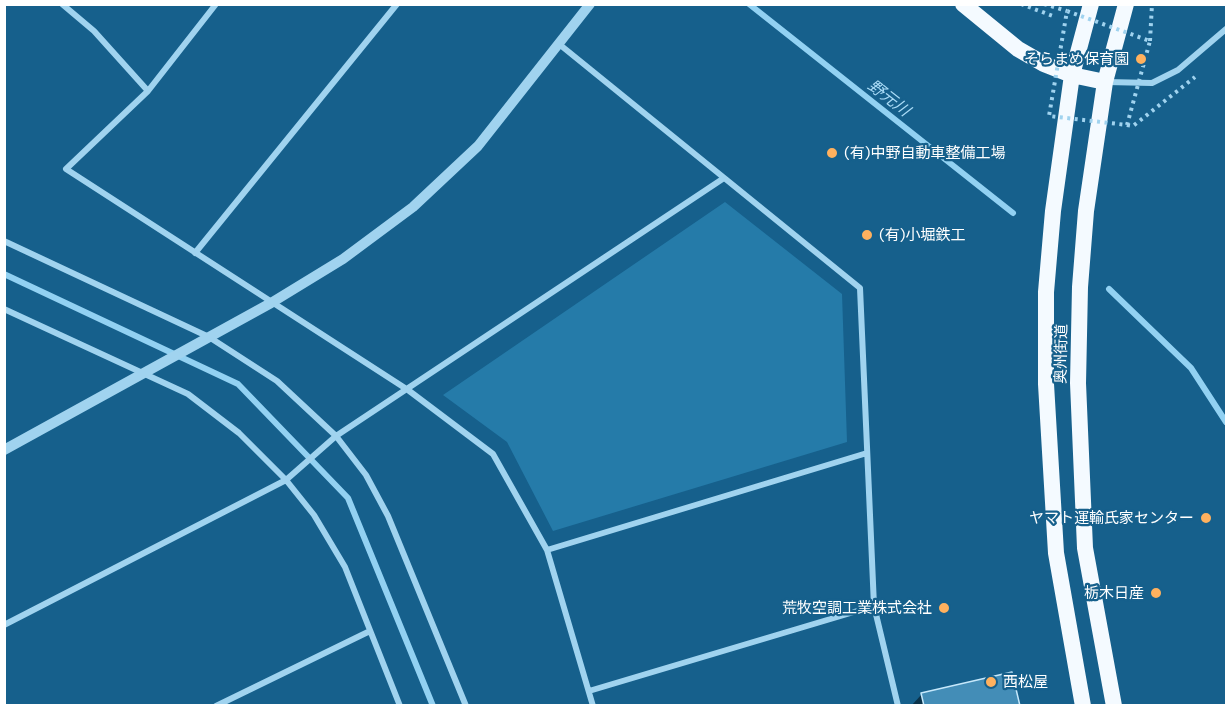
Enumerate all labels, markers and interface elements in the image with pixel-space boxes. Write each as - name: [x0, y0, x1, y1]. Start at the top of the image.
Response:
- place label: そらまめ保育園: [1024, 50, 1129, 68]
- marker: そらまめ保育園: [1134, 52, 1148, 66]
- water label: 野元川: [864, 76, 914, 120]
- place label: (有)中野自動車整備工場: [844, 144, 1006, 162]
- marker: (有)中野自動車整備工場: [825, 146, 839, 160]
- place label: (有)小堀鉄工: [879, 226, 966, 244]
- marker: (有)小堀鉄工: [860, 228, 874, 242]
- street label: 奥州街道: [1051, 324, 1071, 384]
- place label: ヤマト運輸氏家センター: [1029, 509, 1194, 527]
- marker: ヤマト運輸氏家センター: [1199, 511, 1213, 525]
- place label: 栃木日産: [1084, 584, 1144, 602]
- marker: 栃木日産: [1149, 586, 1163, 600]
- place label: 荒牧空調工業株式会社: [782, 599, 932, 617]
- marker: 荒牧空調工業株式会社: [937, 601, 951, 615]
- place label: 西松屋: [1003, 673, 1048, 691]
- marker: 西松屋: [984, 675, 998, 689]

